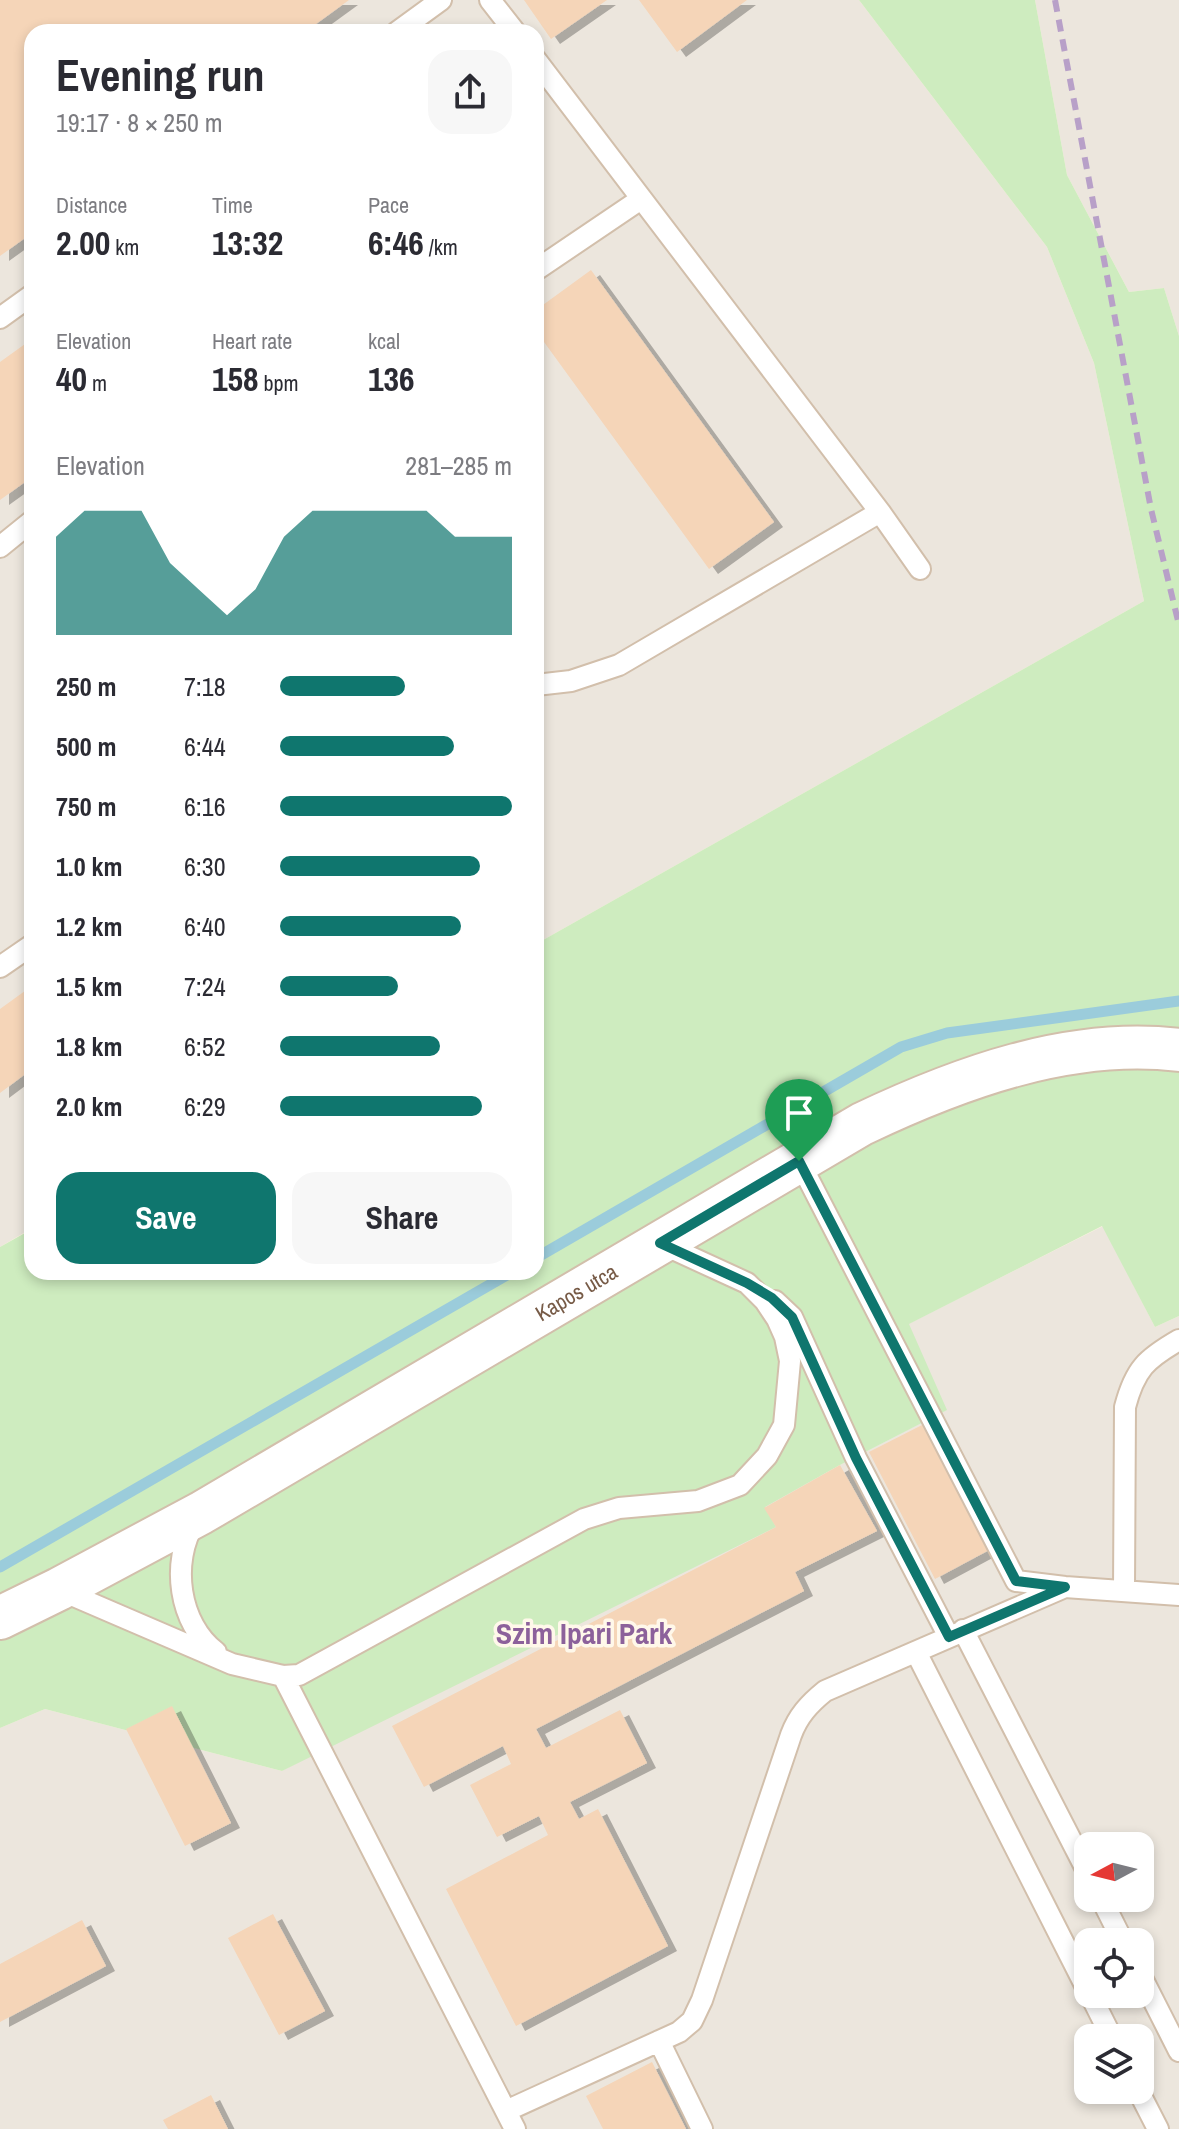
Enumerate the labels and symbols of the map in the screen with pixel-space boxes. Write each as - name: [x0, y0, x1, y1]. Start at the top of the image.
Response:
- pin: [765, 1079, 833, 1161]
- street label: Kapos utca: [530, 1256, 623, 1328]
- district label: Szim Ipari Park: [496, 1613, 673, 1653]
- north arrow: [1074, 1832, 1154, 1912]

